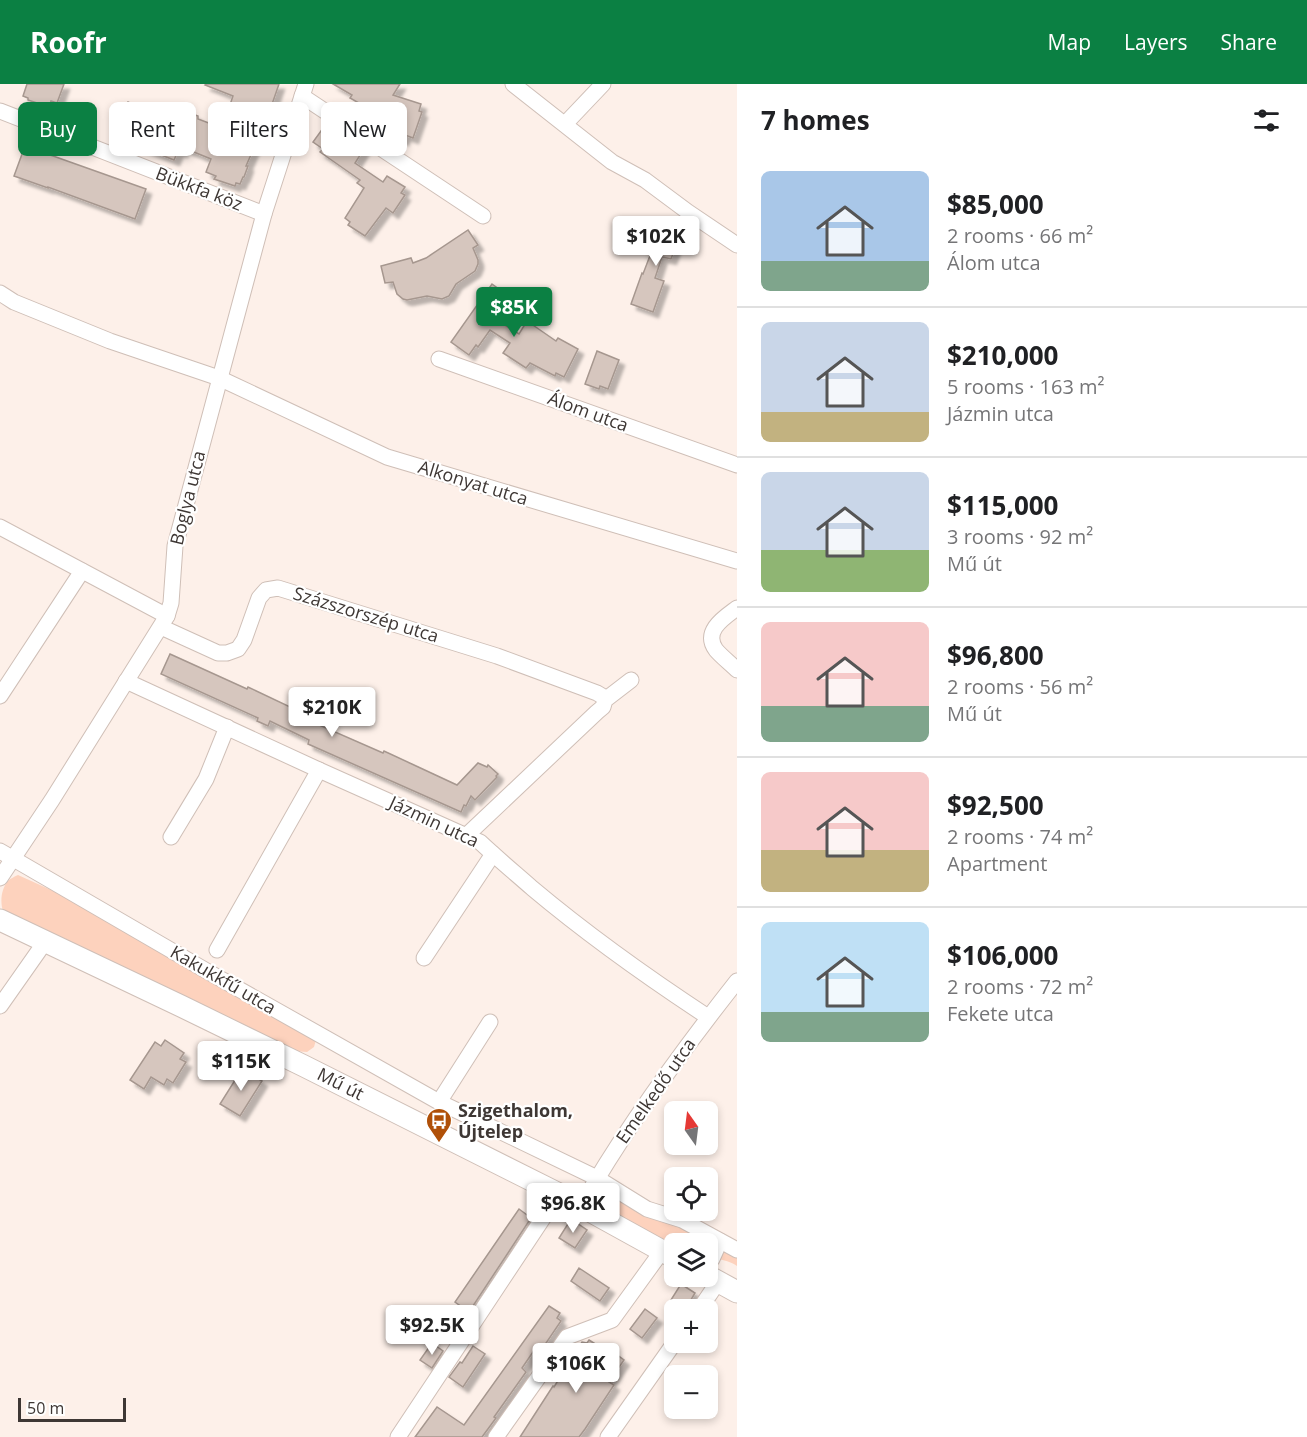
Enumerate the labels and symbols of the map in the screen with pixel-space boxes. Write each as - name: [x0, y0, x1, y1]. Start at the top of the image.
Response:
- street label: Bükkfa köz: [153, 161, 246, 216]
- pin: $102K: [614, 216, 698, 267]
- pin: $85K: [478, 287, 550, 338]
- street label: Álom utca: [545, 385, 632, 437]
- street label: Boglya utca: [164, 448, 210, 548]
- street label: Alkonyat utca: [416, 454, 531, 510]
- street label: Százszorszép utca: [291, 581, 442, 648]
- pin: $210K: [290, 687, 374, 738]
- street label: Jázmin utca: [384, 789, 483, 852]
- street label: Kakukkfű utca: [166, 939, 281, 1019]
- street label: Emelkedő utca: [610, 1033, 700, 1148]
- pin: $115K: [199, 1041, 283, 1092]
- street label: Mű út: [313, 1062, 368, 1105]
- place label: Szigethalom, Újtelep: [458, 1098, 573, 1143]
- north arrow: [664, 1101, 718, 1155]
- bus stop icon: Szigethalom, Újtelep: [424, 1106, 454, 1144]
- pin: $96.8K: [524, 1183, 622, 1234]
- pin: $92.5K: [383, 1305, 481, 1356]
- pin: $106K: [534, 1343, 618, 1394]
- scale bar: [18, 1395, 126, 1422]

